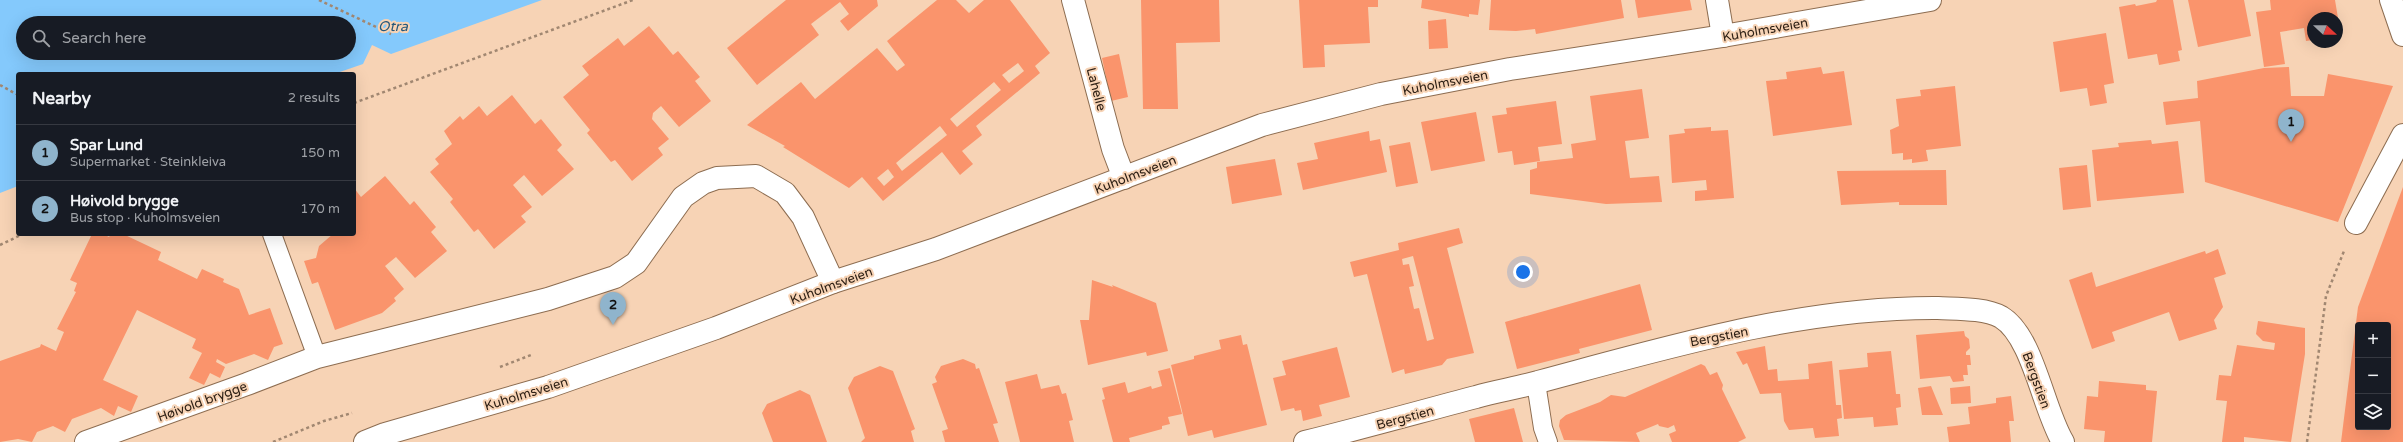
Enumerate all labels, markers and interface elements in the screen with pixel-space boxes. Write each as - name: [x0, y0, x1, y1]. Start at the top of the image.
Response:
- north arrow: [2307, 12, 2343, 48]
- street label: Kuholmsveien: [1721, 15, 1809, 45]
- search box: [16, 16, 356, 60]
- water label: Otra: [378, 18, 409, 35]
- icon: search: [30, 27, 52, 49]
- text: Search here: [62, 29, 146, 47]
- street label: Lahelle: [1083, 66, 1109, 113]
- street label: Kuholmsveien: [1401, 67, 1489, 99]
- text: Nearby: [32, 88, 91, 109]
- text: 2 results: [288, 90, 340, 106]
- pin: 1: [2278, 109, 2304, 142]
- text: Spar Lund: [70, 136, 143, 154]
- text: 1: [41, 145, 49, 161]
- text: 150 m: [300, 145, 340, 161]
- street label: Kuholmsveien: [1092, 152, 1179, 198]
- text: Supermarket · Steinkleiva: [70, 154, 226, 170]
- text: Høivold brygge: [70, 192, 179, 210]
- text: 2: [41, 201, 49, 217]
- text: 170 m: [300, 201, 340, 217]
- text: Bus stop · Kuholmsveien: [70, 210, 220, 226]
- your location: [1513, 262, 1533, 282]
- street label: Kuholmsveien: [788, 264, 875, 308]
- pin: 2: [600, 292, 626, 325]
- map controls: [2355, 322, 2391, 430]
- button: +: [2355, 322, 2391, 358]
- street label: Bergstien: [1689, 324, 1750, 350]
- street label: Bergstien: [2018, 350, 2054, 411]
- button: −: [2355, 358, 2391, 394]
- street label: Kuholmsveien: [483, 374, 570, 414]
- street label: Høivold brygge: [155, 378, 249, 426]
- button: layers: [2355, 394, 2391, 430]
- street label: Bergstien: [1375, 403, 1436, 433]

